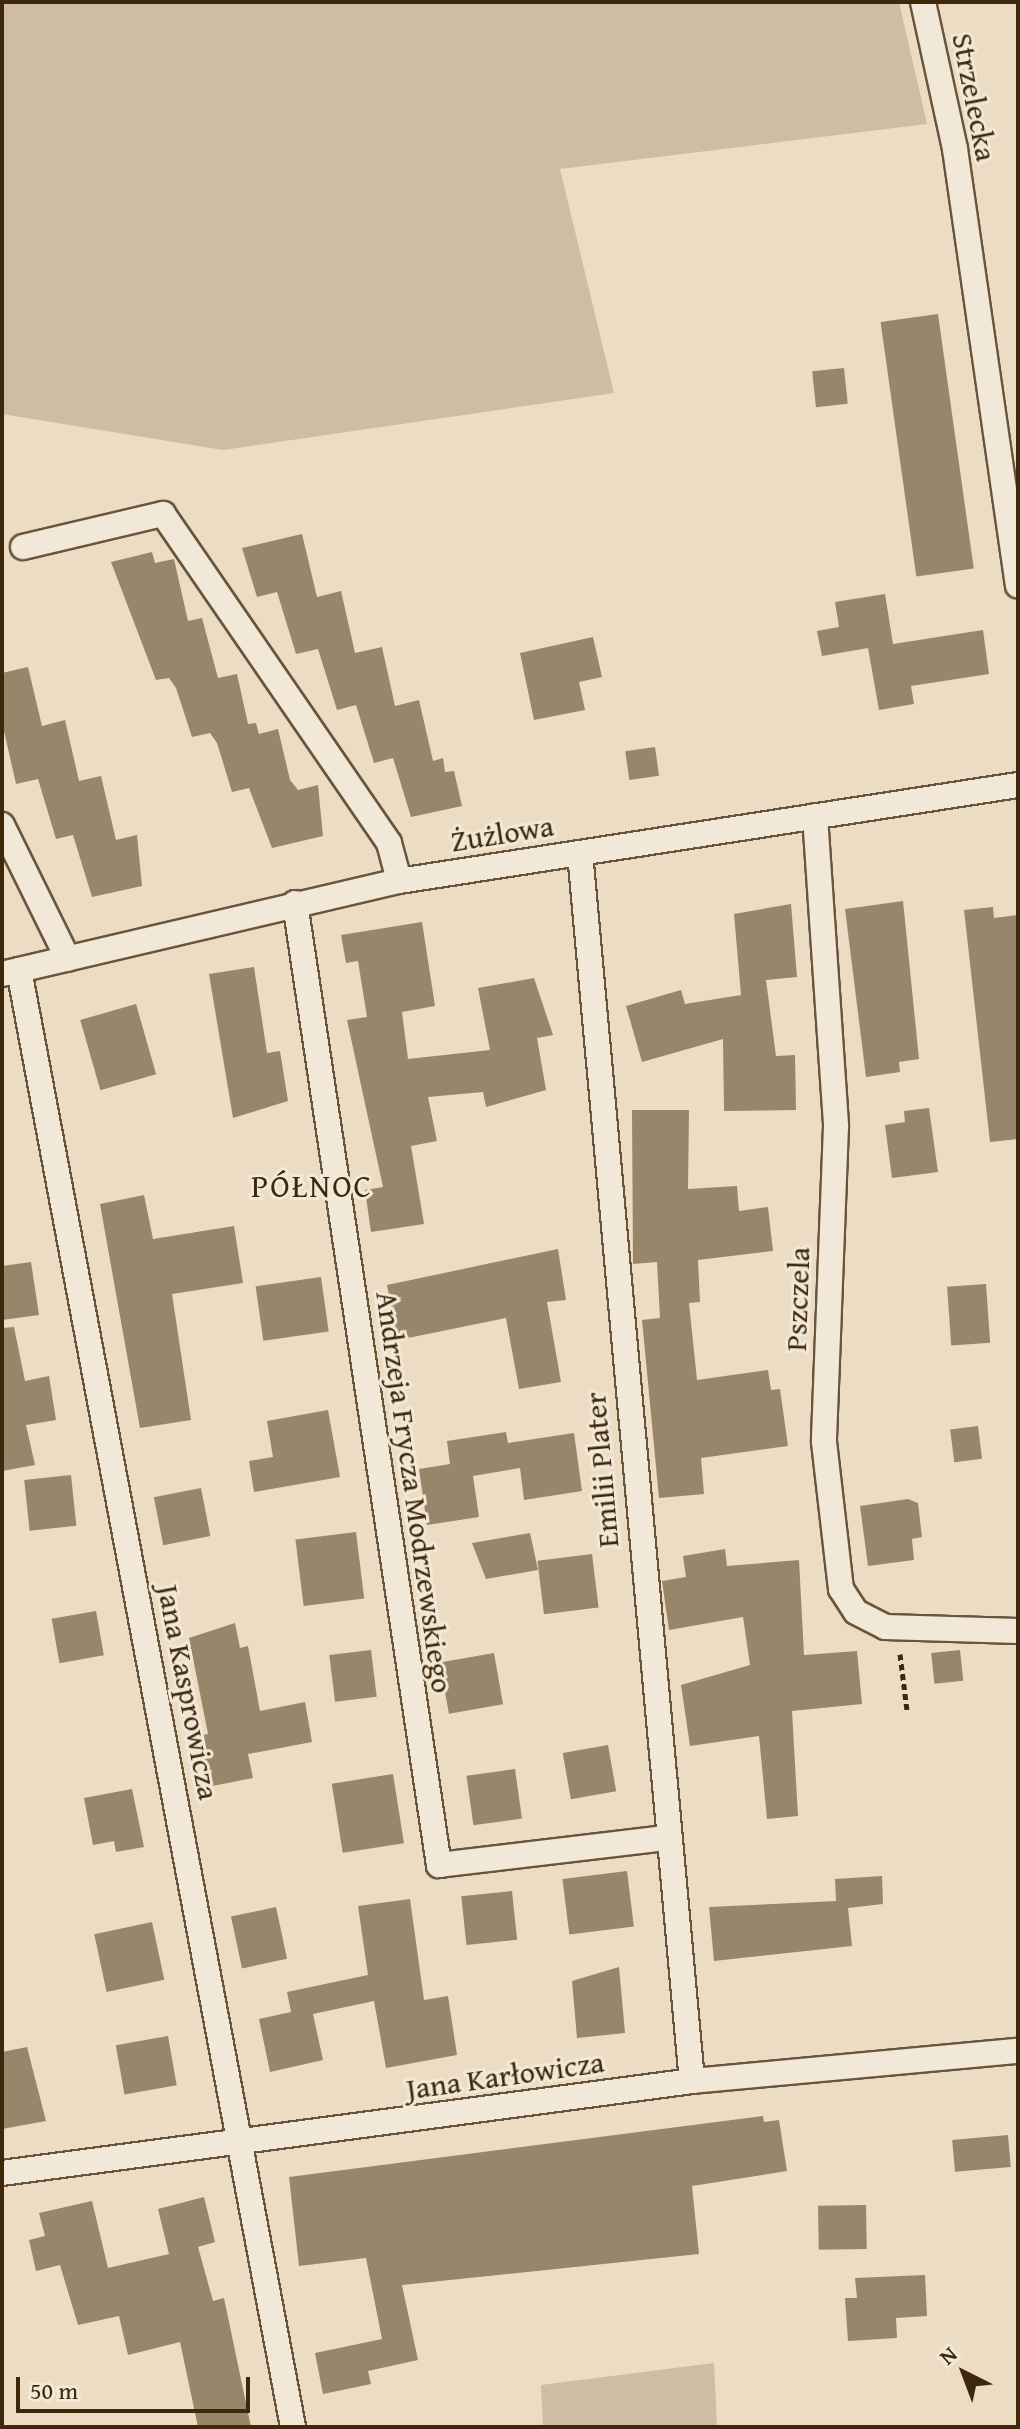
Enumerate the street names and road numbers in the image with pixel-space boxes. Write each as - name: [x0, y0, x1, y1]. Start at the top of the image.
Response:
- street label: Strzelecka: [945, 30, 1005, 164]
- street label: Żużlowa: [448, 807, 556, 859]
- street label: Pszczela: [777, 1246, 817, 1352]
- street label: Andrzeja Frycza Modrzewskiego: [369, 1289, 461, 1695]
- street label: Emilii Plater: [576, 1391, 626, 1549]
- street label: Jana Kasprowicza: [150, 1581, 228, 1803]
- street label: Jana Karłowicza: [404, 2043, 606, 2107]

